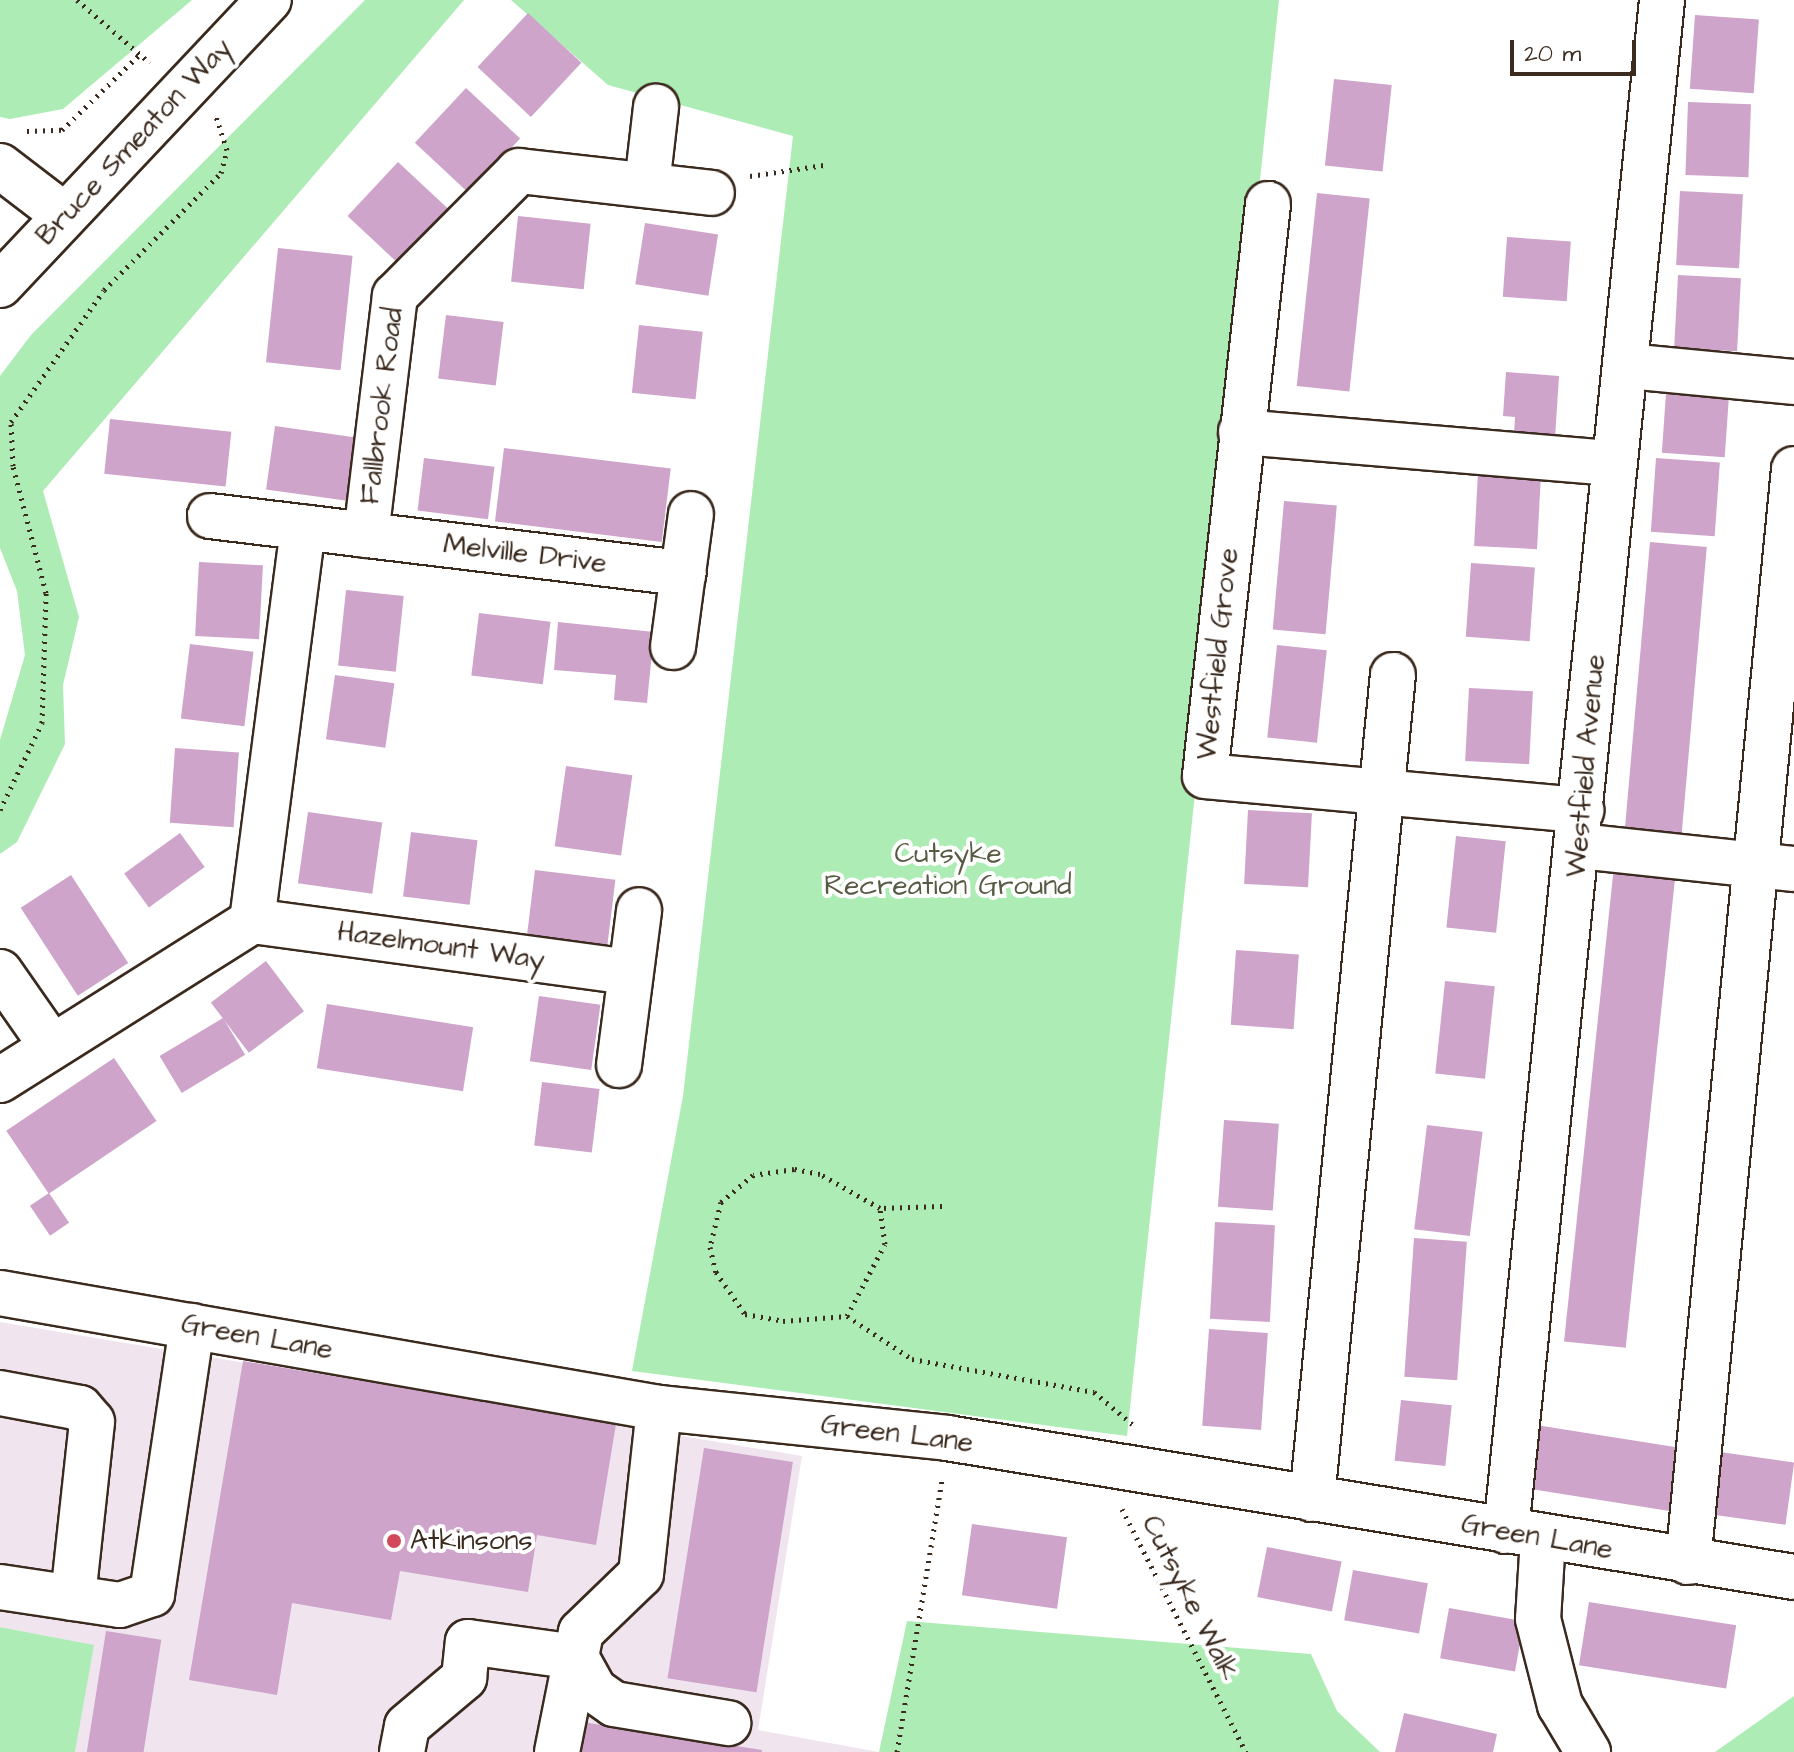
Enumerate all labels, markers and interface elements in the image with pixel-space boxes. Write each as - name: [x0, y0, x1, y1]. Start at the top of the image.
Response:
- scale bar: [1514, 24, 1640, 74]
- street label: Bruce Smeaton Way: [29, 31, 239, 253]
- text: 20 m: [1524, 37, 1581, 71]
- street label: Fallbrook Road: [353, 306, 411, 506]
- street label: Melville Drive: [441, 527, 609, 581]
- street label: Westfield Grove: [1190, 546, 1246, 762]
- street label: Westfield Avenue: [1560, 653, 1612, 879]
- park label: Cutsyke Recreation Ground: [824, 837, 1072, 903]
- street label: Hazelmount Way: [335, 915, 547, 977]
- street label: Green Lane: [179, 1307, 335, 1367]
- street label: Green Lane: [819, 1408, 975, 1460]
- street label: Green Lane: [1459, 1507, 1615, 1567]
- street label: Cutsyke Walk: [1134, 1510, 1246, 1686]
- place label: Atkinsons: [410, 1524, 533, 1558]
- marker: Atkinsons: [385, 1532, 403, 1550]

